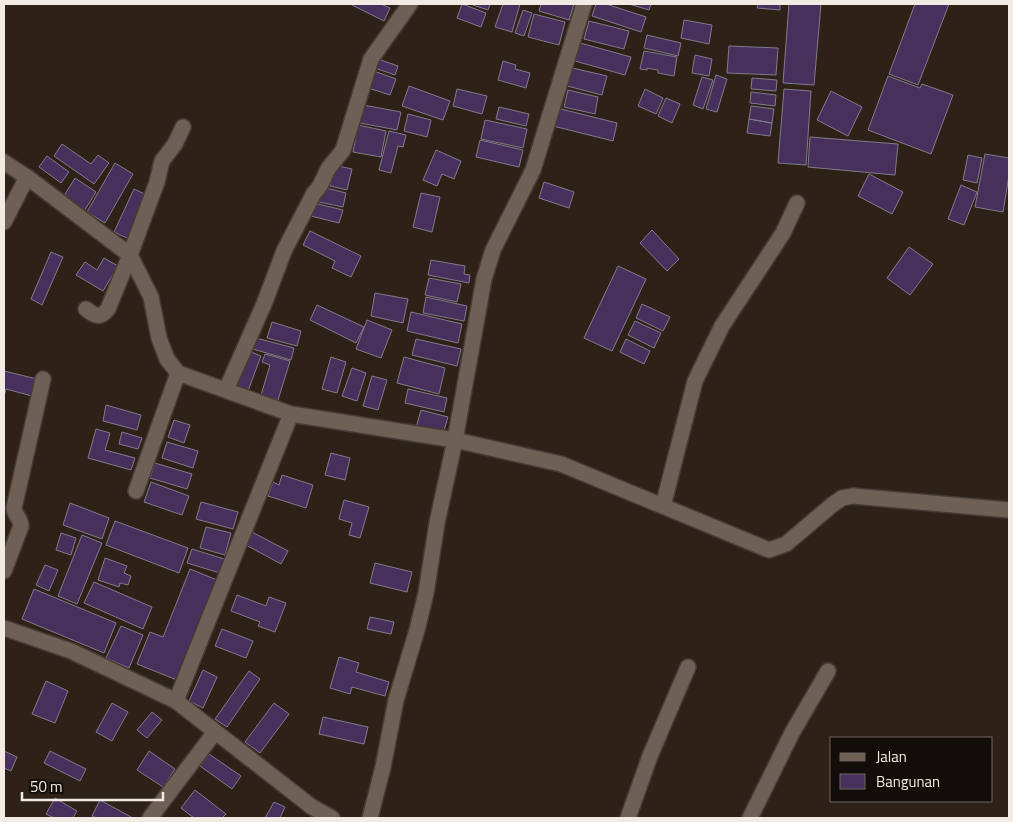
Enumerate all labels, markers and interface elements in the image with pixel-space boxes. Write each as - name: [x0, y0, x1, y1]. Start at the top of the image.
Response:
- legend: [830, 737, 993, 802]
- text: Jalan: [876, 745, 907, 768]
- scale bar: [22, 770, 164, 802]
- text: Bangunan: [876, 770, 940, 793]
- text: 50 m: [30, 775, 63, 798]

